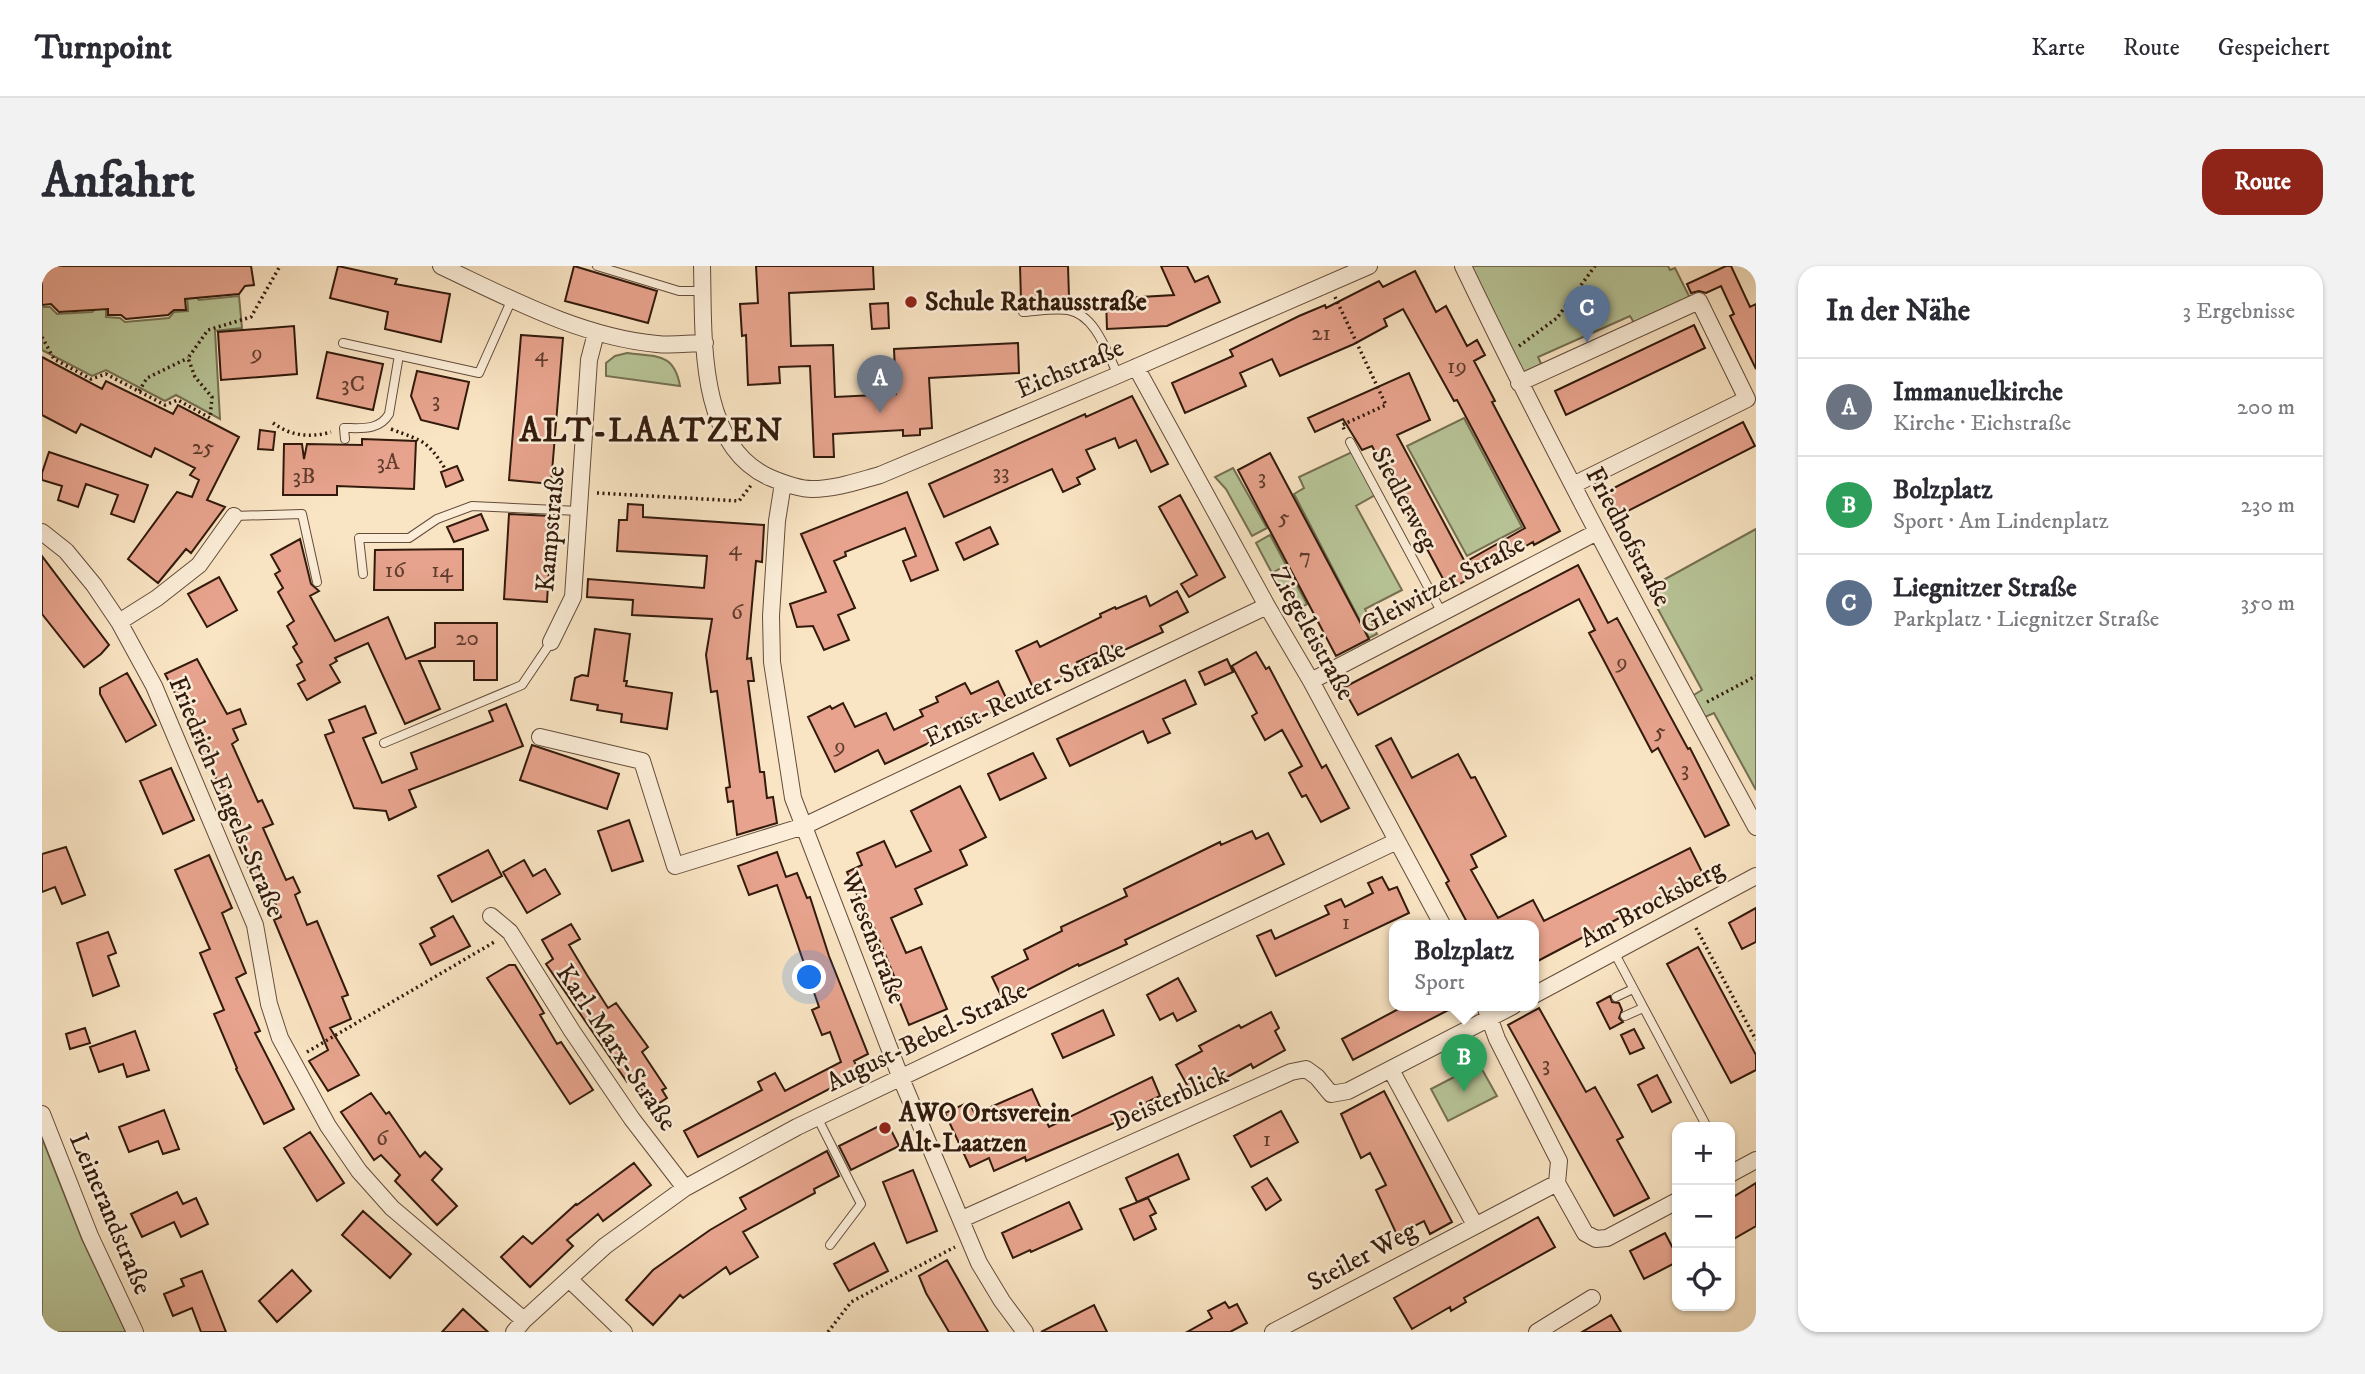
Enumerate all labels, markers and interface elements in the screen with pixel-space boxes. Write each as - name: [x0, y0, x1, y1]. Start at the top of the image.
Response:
- text: Turnpoint: [35, 28, 172, 69]
- text: Karte: [2031, 33, 2085, 63]
- text: Route: [2123, 33, 2180, 63]
- text: Gespeichert: [2218, 33, 2330, 63]
- button: Route: [2202, 149, 2323, 215]
- text: Anfahrt: [42, 151, 195, 213]
- pin: C: [1564, 285, 1610, 343]
- place label: Schule Rathausstraße: [925, 286, 1147, 319]
- text: In der Nähe: [1826, 293, 1970, 330]
- marker: Schule Rathausstraße: [903, 294, 919, 310]
- text: 3 Ergebnisse: [2182, 297, 2295, 326]
- house number: 21: [1311, 319, 1331, 348]
- street label: Eichstraße: [1011, 332, 1129, 406]
- house number: 9: [250, 339, 263, 368]
- house number: 4: [534, 340, 548, 369]
- house number: 19: [1447, 352, 1467, 381]
- pin: A: [857, 355, 903, 413]
- house number: 3C: [341, 370, 365, 399]
- text: Immanuelkirche: [1893, 376, 2063, 409]
- house number: 3: [432, 386, 440, 415]
- text: A: [1842, 393, 1856, 422]
- text: 200 m: [2237, 393, 2295, 422]
- text: Kirche · Eichstraße: [1893, 409, 2071, 438]
- district label: ALT-LAATZEN: [519, 411, 784, 452]
- house number: 25: [192, 433, 214, 462]
- street label: Siedlerweg: [1363, 442, 1445, 557]
- house number: 3A: [376, 448, 400, 477]
- house number: 33: [992, 458, 1010, 487]
- house number: 3B: [292, 462, 316, 491]
- street label: Friedhofstraße: [1577, 462, 1679, 612]
- house number: 3: [1258, 463, 1266, 492]
- street label: Kampstraße: [529, 465, 573, 593]
- text: Bolzplatz: [1893, 474, 1992, 507]
- text: B: [1842, 491, 1856, 520]
- text: 230 m: [2241, 491, 2295, 520]
- house number: 5: [1278, 503, 1290, 532]
- text: Sport · Am Lindenplatz: [1893, 507, 2109, 536]
- street label: Gleiwitzer Straße: [1355, 528, 1531, 642]
- house number: 4: [728, 534, 742, 563]
- house number: 7: [1299, 542, 1311, 571]
- house number: 16: [385, 556, 406, 585]
- house number: 14: [431, 556, 454, 585]
- street label: Ziegeleistraße: [1262, 562, 1362, 706]
- text: Liegnitzer Straße: [1893, 572, 2077, 605]
- text: C: [1841, 589, 1857, 618]
- text: 350 m: [2240, 589, 2295, 618]
- house number: 6: [731, 598, 744, 627]
- text: Parkplatz · Liegnitzer Straße: [1893, 605, 2159, 634]
- house number: 20: [455, 624, 479, 653]
- street label: Ernst-Reuter-Straße: [919, 633, 1131, 755]
- house number: 9: [1615, 648, 1628, 677]
- street label: Friedrich-Engels-Straße: [160, 672, 292, 922]
- house number: 5: [1654, 717, 1666, 746]
- house number: 9: [833, 732, 846, 761]
- house number: 3: [1681, 755, 1689, 784]
- street label: Am Brocksberg: [1574, 852, 1730, 956]
- street label: Wiesenstraße: [832, 866, 913, 1009]
- house number: 1: [1342, 908, 1350, 937]
- popup: [1389, 920, 1539, 1011]
- text: Bolzplatz: [1414, 935, 1514, 968]
- street label: Karl-Marx-Straße: [548, 958, 684, 1138]
- your location: [792, 960, 826, 994]
- text: Sport: [1414, 968, 1465, 997]
- street label: August-Bebel-Straße: [821, 974, 1033, 1100]
- pin: B: [1441, 1034, 1487, 1092]
- house number: 3: [1542, 1050, 1550, 1079]
- street label: Deisterblick: [1106, 1058, 1234, 1139]
- place label: AWO Ortsverein Alt-Laatzen: [898, 1097, 1071, 1160]
- marker: AWO Ortsverein Alt-Laatzen: [877, 1120, 893, 1136]
- map controls: [1672, 1122, 1735, 1311]
- button: +: [1672, 1122, 1735, 1185]
- house number: 6: [376, 1124, 389, 1153]
- house number: 1: [1263, 1125, 1271, 1154]
- street label: Leinerandstraße: [61, 1128, 159, 1300]
- button: −: [1672, 1185, 1735, 1248]
- street label: Steiler Weg: [1302, 1214, 1423, 1300]
- button: locate: [1672, 1248, 1735, 1311]

